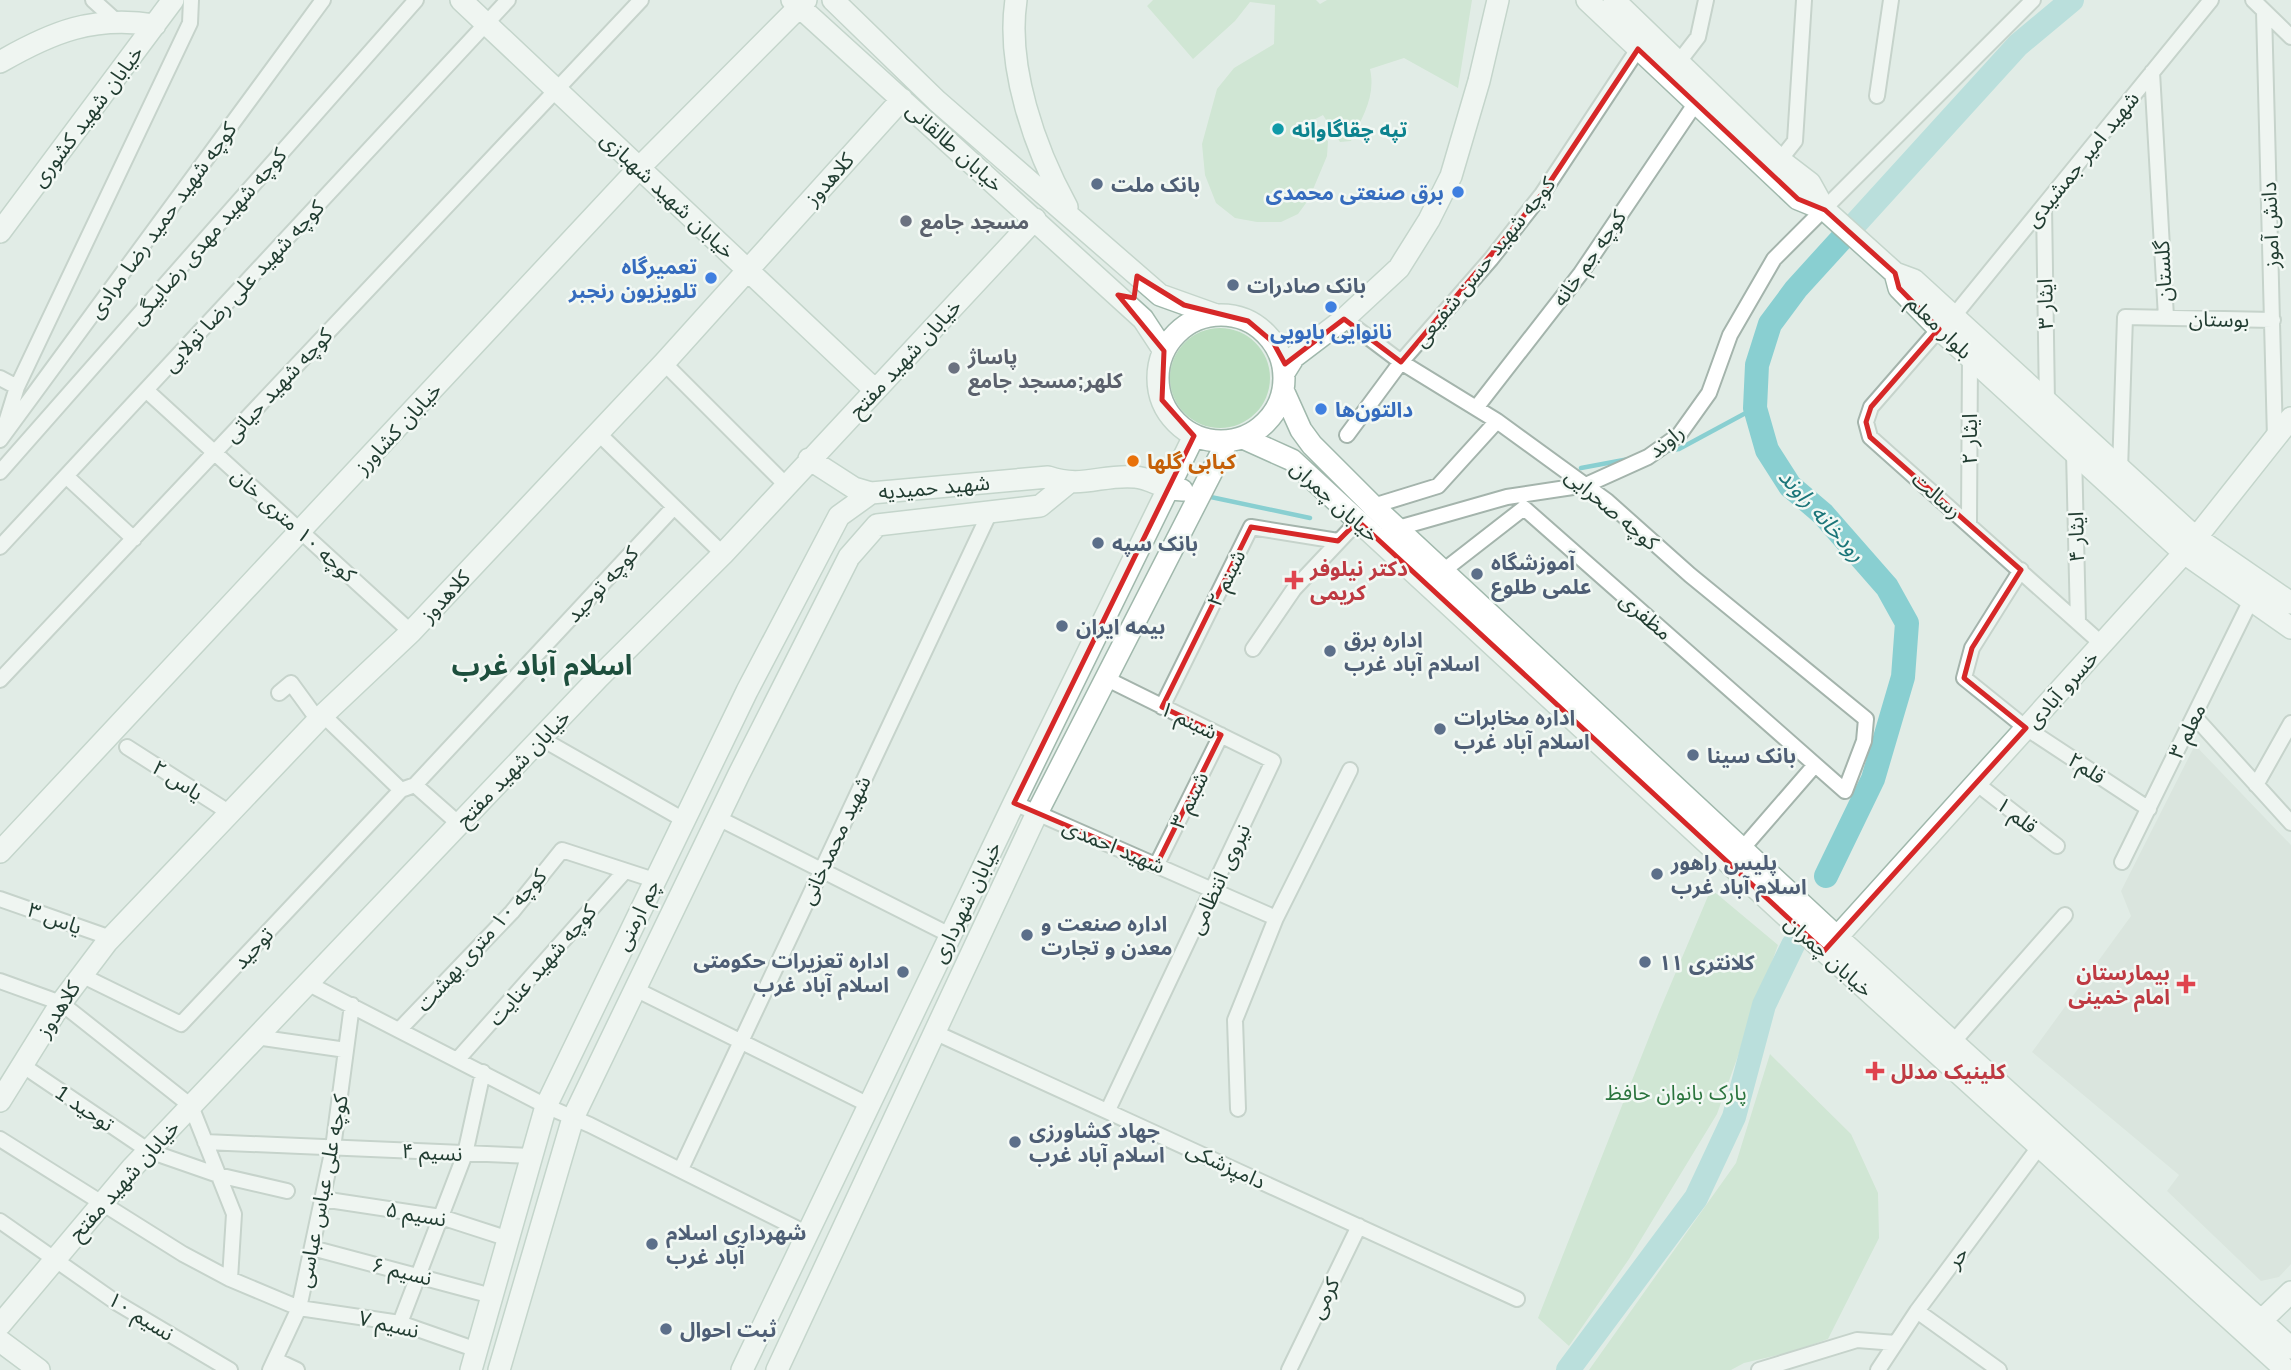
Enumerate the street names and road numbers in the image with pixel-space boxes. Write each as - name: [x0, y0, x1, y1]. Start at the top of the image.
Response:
- street label: خیابان شهید کشوری: [27, 41, 148, 192]
- street label: شهید امیر جمشیدی: [2020, 87, 2144, 232]
- street label: خیابان طالقانی: [901, 98, 1008, 197]
- street label: کوچه شهید حمید رضا مرادی: [83, 117, 243, 323]
- street label: خیابان شهید شهبازی: [596, 127, 740, 264]
- street label: کوچه شهید مهدی رضابیگی: [125, 143, 292, 330]
- street label: کلاهدوز: [799, 148, 859, 211]
- street label: کوچه شهید حسن شفیعی: [1409, 172, 1561, 353]
- street label: دانش آموز: [2257, 181, 2284, 270]
- street label: کوچه شهید علی رضا تولایی: [158, 196, 330, 378]
- street label: کوچه جم خانه: [1548, 206, 1634, 312]
- street label: گلستان: [2150, 239, 2177, 302]
- street label: ایثار ۳: [2033, 278, 2058, 330]
- street label: بلوار معلم: [1900, 291, 1977, 366]
- street label: خیابان شهید مفتح: [844, 294, 969, 425]
- street label: بوستان: [2189, 307, 2249, 332]
- street label: کوچه شهید حیاتی: [219, 323, 338, 448]
- street label: خیابان کشاورز: [349, 378, 447, 480]
- street label: ایثار ۲: [1958, 414, 1982, 464]
- street label: راوند: [1644, 420, 1689, 463]
- street label: خیابان چمران: [1285, 456, 1384, 548]
- street label: کوچه ۱۰ متری خان: [226, 463, 361, 588]
- street label: کوچه صحرایی: [1560, 464, 1663, 556]
- street label: رسالت: [1907, 467, 1966, 523]
- street label: شهید حمیدیه: [877, 471, 991, 504]
- street label: ایثار ۴: [2064, 511, 2089, 563]
- street label: کوچه توحید: [561, 541, 644, 628]
- street label: شبنم ۲: [1202, 546, 1253, 612]
- street label: کلاهدوز: [415, 565, 475, 628]
- street label: مظفری: [1615, 587, 1676, 645]
- street label: خسرو آبادی: [2021, 645, 2104, 733]
- street label: شبنم ۱: [1155, 696, 1221, 747]
- street label: معلم ۳: [2164, 700, 2214, 764]
- street label: خیابان شهید مفتح: [452, 705, 577, 834]
- street label: قلم۲: [2062, 748, 2110, 792]
- street label: یاس ۲: [148, 755, 208, 806]
- street label: شبنم ۳: [1165, 768, 1216, 834]
- street label: شهید محمدخانی: [795, 772, 876, 908]
- street label: قلم ۱: [1990, 792, 2042, 841]
- street label: شهید احمدی: [1059, 814, 1168, 879]
- street label: نیروی انتظامی: [1183, 820, 1255, 938]
- street label: خیابان شهرداری: [927, 838, 1006, 967]
- street label: کوچه ۱۰ متری بهشت: [411, 864, 553, 1017]
- street label: چم ارمنی: [610, 876, 667, 956]
- street label: یاس ۳: [25, 898, 85, 939]
- street label: کوچه شهید عنایت: [483, 900, 602, 1031]
- street label: خیابان چمران: [1779, 911, 1878, 1003]
- street label: توحید: [228, 923, 278, 974]
- street label: کلاهدوز: [31, 977, 85, 1042]
- street label: توحید 1: [51, 1080, 118, 1137]
- street label: کوچه علی عباس عباسی: [292, 1092, 354, 1290]
- street label: خیابان شهید مفتح: [64, 1115, 187, 1247]
- street label: دامپزشکی: [1182, 1137, 1269, 1195]
- street label: نسیم ۴: [401, 1139, 463, 1169]
- street label: نسیم ۵: [383, 1197, 448, 1235]
- street label: حر: [1941, 1242, 1973, 1274]
- street label: نسیم ۶: [369, 1252, 434, 1293]
- street label: کرمی: [1304, 1273, 1345, 1323]
- street label: نسیم ۱۰: [102, 1287, 178, 1348]
- street label: نسیم ۷: [356, 1306, 421, 1346]

